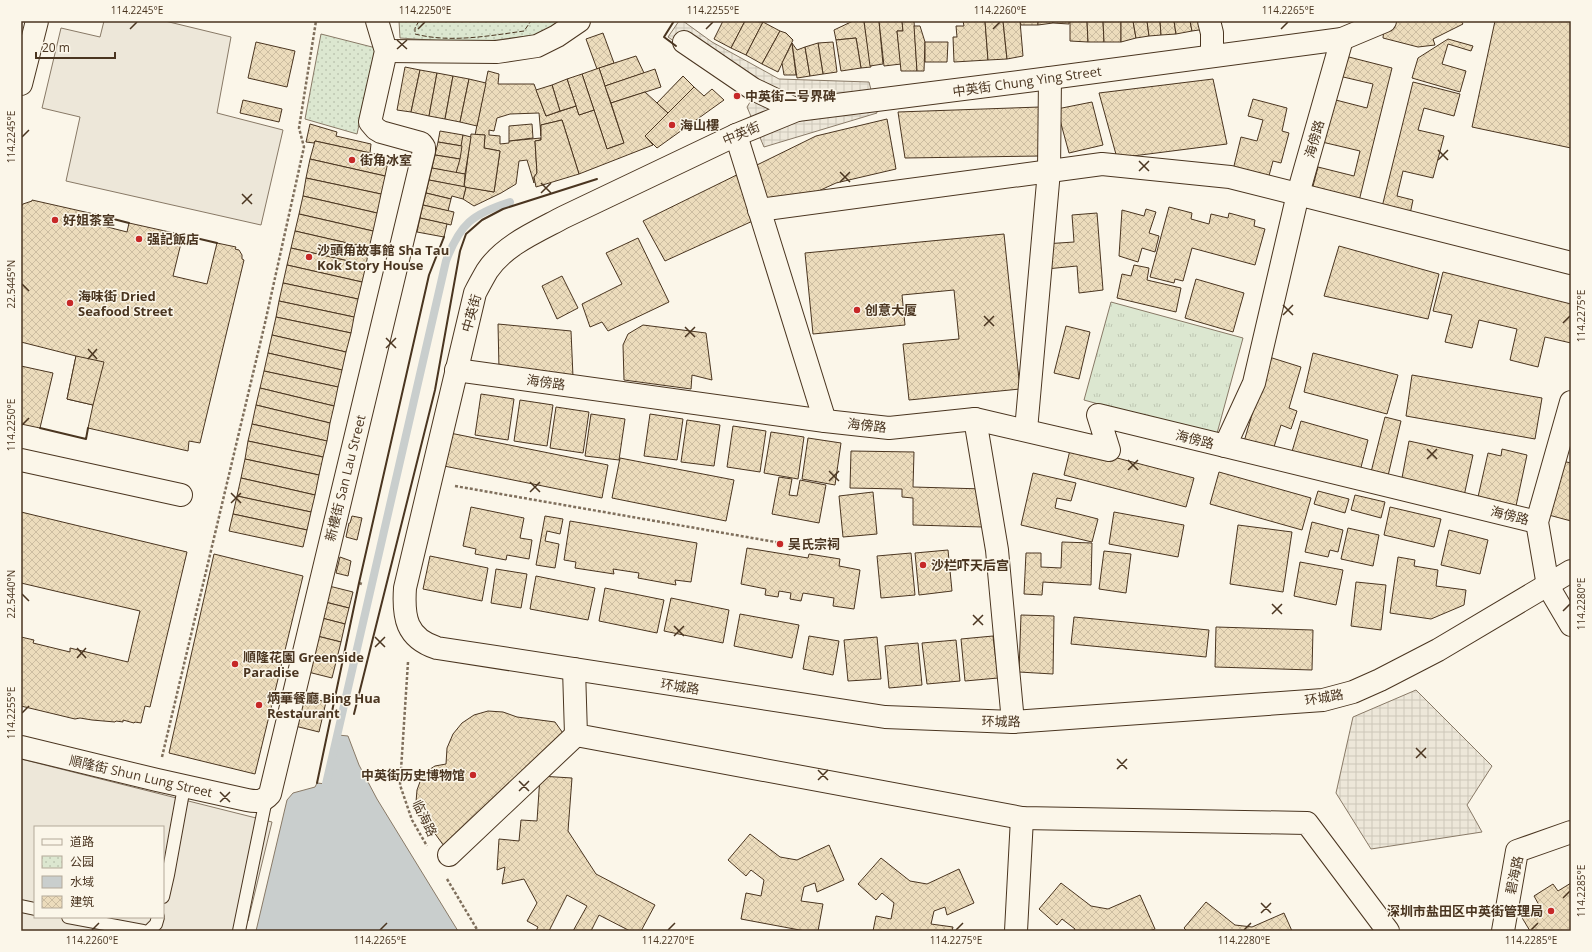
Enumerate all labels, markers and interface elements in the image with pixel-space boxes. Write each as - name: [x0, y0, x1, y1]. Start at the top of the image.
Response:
- text: 114.2245°E: [111, 3, 163, 17]
- text: 114.2250°E: [399, 3, 451, 17]
- text: 114.2255°E: [687, 3, 739, 17]
- text: 114.2260°E: [974, 3, 1026, 17]
- text: 114.2265°E: [1262, 3, 1314, 17]
- scale bar: [36, 34, 115, 60]
- text: 20 m: [42, 39, 70, 56]
- street label: 中英街 Chung Ying Street: [951, 62, 1103, 100]
- place label: 中英街二号界碑: [745, 87, 836, 105]
- marker: 中英街二号界碑: [732, 91, 742, 101]
- text: 114.2245°E: [4, 111, 18, 163]
- place label: 海山樓: [680, 116, 719, 134]
- street label: 中英街: [720, 117, 762, 149]
- street label: 海傍路: [1300, 118, 1328, 160]
- marker: 海山樓: [667, 120, 677, 130]
- place label: 街角冰室: [360, 151, 412, 169]
- marker: 街角冰室: [347, 155, 357, 165]
- place label: 好姐茶室: [63, 211, 115, 229]
- marker: 好姐茶室: [50, 215, 60, 225]
- place label: 强記飯店: [147, 230, 199, 248]
- marker: 强記飯店: [134, 234, 144, 244]
- place label: 沙頭角故事館 Sha Tau Kok Story House: [317, 241, 449, 274]
- marker: 沙頭角故事館 Sha Tau Kok Story House: [304, 252, 314, 262]
- text: 22.5445°N: [4, 260, 18, 308]
- place label: 海味街 Dried Seafood Street: [78, 287, 173, 320]
- text: 114.2275°E: [1574, 290, 1588, 342]
- street label: 中英街: [457, 292, 485, 334]
- marker: 海味街 Dried Seafood Street: [65, 298, 75, 308]
- place label: 创意大厦: [865, 301, 917, 319]
- marker: 创意大厦: [852, 305, 862, 315]
- street label: 海傍路: [525, 370, 567, 394]
- text: 114.2250°E: [4, 399, 18, 451]
- street label: 新樓街 San Lau Street: [321, 413, 370, 543]
- street label: 海傍路: [847, 414, 887, 436]
- street label: 海傍路: [1174, 426, 1216, 452]
- street label: 海傍路: [1489, 502, 1531, 528]
- place label: 吴氏宗祠: [788, 535, 840, 553]
- marker: 吴氏宗祠: [775, 539, 785, 549]
- place label: 沙栏吓天后宫: [931, 556, 1009, 574]
- marker: 沙栏吓天后宫: [918, 560, 928, 570]
- text: 22.5440°N: [4, 570, 18, 618]
- text: 114.2280°E: [1574, 578, 1588, 630]
- place label: 順隆花園 Greenside Paradise: [243, 648, 364, 681]
- marker: 順隆花園 Greenside Paradise: [230, 659, 240, 669]
- street label: 环城路: [659, 674, 701, 698]
- street label: 环城路: [1303, 685, 1345, 709]
- text: 114.2255°E: [4, 687, 18, 739]
- place label: 炳華餐廳 Bing Hua Restaurant: [267, 689, 381, 722]
- marker: 炳華餐廳 Bing Hua Restaurant: [254, 700, 264, 710]
- street label: 环城路: [981, 712, 1021, 730]
- street label: 順隆街 Shun Lung Street: [68, 751, 215, 801]
- place label: 中英街历史博物馆: [361, 766, 465, 784]
- marker: 中英街历史博物馆: [468, 770, 478, 780]
- street label: 临海路: [408, 797, 442, 839]
- legend: [34, 826, 164, 918]
- text: 道路: [70, 833, 94, 850]
- text: 公园: [70, 853, 94, 870]
- street label: 碧海路: [1501, 854, 1527, 896]
- text: 114.2285°E: [1574, 865, 1588, 917]
- text: 水域: [70, 873, 94, 890]
- text: 建筑: [70, 893, 94, 910]
- place label: 深圳市盐田区中英街管理局: [1387, 902, 1543, 920]
- marker: 深圳市盐田区中英街管理局: [1546, 906, 1556, 916]
- text: 114.2260°E: [66, 933, 118, 947]
- text: 114.2265°E: [354, 933, 406, 947]
- text: 114.2270°E: [642, 933, 694, 947]
- text: 114.2275°E: [930, 933, 982, 947]
- text: 114.2280°E: [1218, 933, 1270, 947]
- text: 114.2285°E: [1505, 933, 1557, 947]

